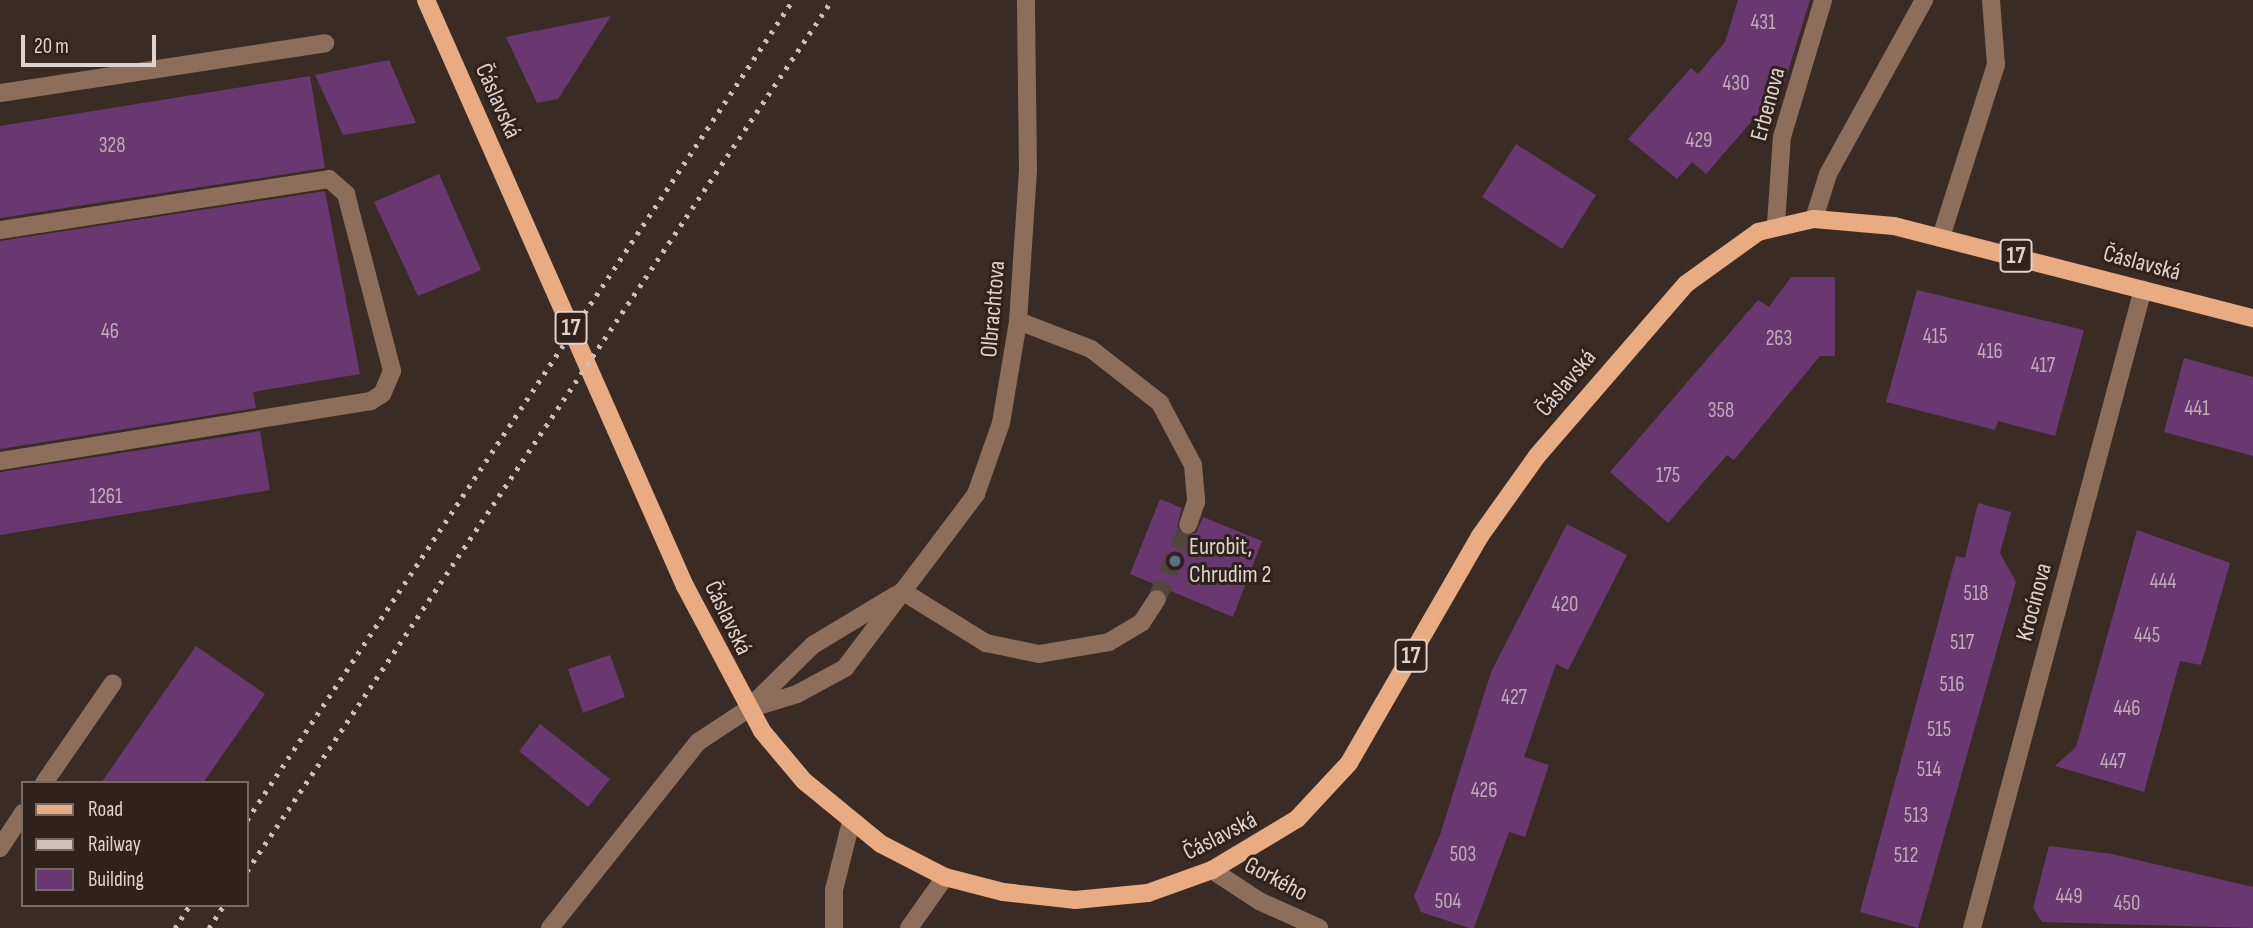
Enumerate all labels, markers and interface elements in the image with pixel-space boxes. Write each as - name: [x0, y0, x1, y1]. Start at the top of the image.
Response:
- house number: 431: [1750, 10, 1776, 36]
- scale bar: [24, 21, 159, 65]
- text: 20 m: [34, 34, 69, 59]
- street label: Čáslavská: [469, 59, 527, 143]
- street label: Erbenova: [1744, 64, 1792, 144]
- house number: 430: [1722, 71, 1750, 97]
- house number: 429: [1686, 128, 1712, 154]
- house number: 328: [99, 133, 125, 159]
- road number: 17: [1998, 236, 2034, 276]
- street label: Čáslavská: [2100, 239, 2184, 287]
- street label: Olbrachtova: [974, 259, 1012, 359]
- road number: 17: [554, 308, 588, 348]
- house number: 46: [101, 319, 119, 345]
- house number: 415: [1923, 324, 1947, 350]
- house number: 263: [1766, 326, 1792, 352]
- house number: 416: [1977, 339, 2003, 365]
- street label: Čáslavská: [1530, 344, 1602, 422]
- house number: 417: [2031, 353, 2055, 379]
- house number: 441: [2184, 396, 2210, 422]
- house number: 358: [1708, 398, 1734, 424]
- house number: 175: [1656, 463, 1680, 489]
- house number: 1261: [90, 484, 122, 510]
- place label: Eurobit, Chrudim 2: [1189, 533, 1271, 589]
- marker: Eurobit, Chrudim 2: [1167, 553, 1183, 569]
- street label: Krocínova: [2010, 560, 2058, 644]
- house number: 444: [2150, 569, 2176, 595]
- street label: Čáslavská: [698, 576, 758, 660]
- house number: 518: [1964, 581, 1988, 607]
- house number: 420: [1552, 592, 1578, 618]
- house number: 445: [2134, 623, 2160, 649]
- house number: 517: [1950, 630, 1974, 656]
- road number: 17: [1394, 636, 1428, 676]
- house number: 516: [1940, 672, 1964, 698]
- house number: 427: [1501, 685, 1527, 711]
- house number: 446: [2114, 696, 2140, 722]
- house number: 515: [1927, 717, 1951, 743]
- house number: 447: [2100, 749, 2126, 775]
- house number: 514: [1917, 757, 1941, 783]
- house number: 426: [1471, 778, 1497, 804]
- legend: [21, 781, 248, 907]
- text: Road: [88, 797, 123, 822]
- house number: 513: [1904, 803, 1928, 829]
- street label: Čáslavská: [1178, 805, 1262, 867]
- text: Railway: [88, 832, 141, 857]
- house number: 503: [1450, 842, 1476, 868]
- house number: 512: [1894, 843, 1918, 869]
- street label: Gorkého: [1239, 850, 1313, 908]
- text: Building: [88, 867, 144, 892]
- house number: 449: [2056, 884, 2082, 910]
- house number: 504: [1435, 889, 1461, 915]
- house number: 450: [2114, 891, 2140, 917]

